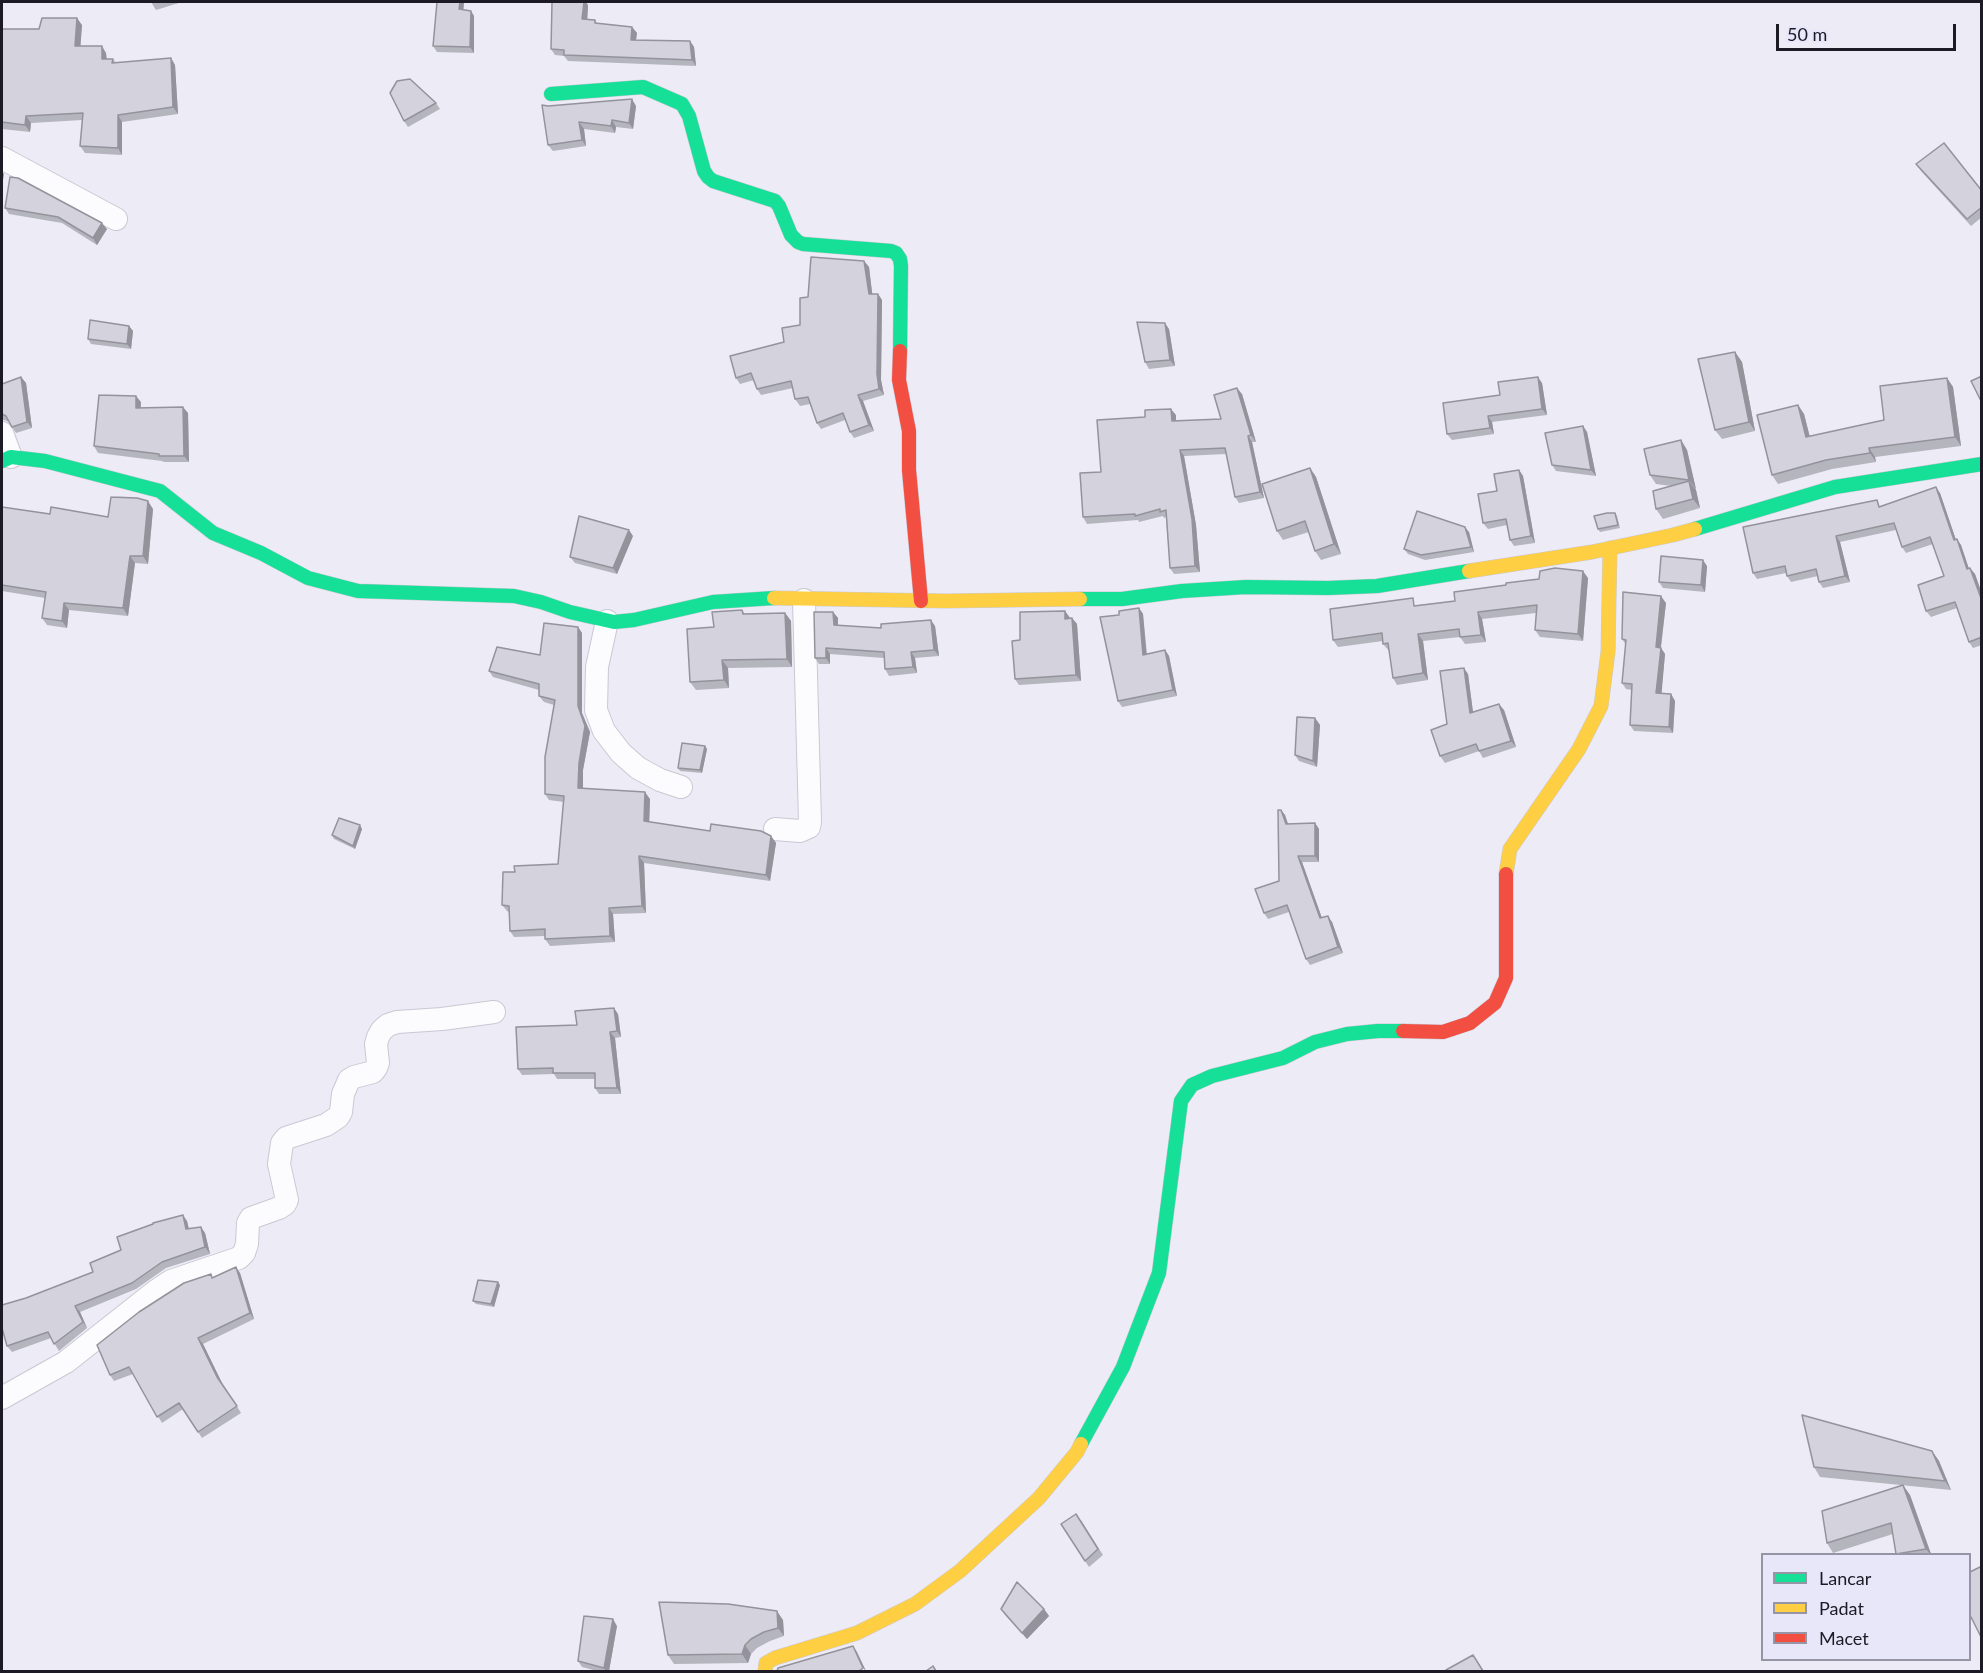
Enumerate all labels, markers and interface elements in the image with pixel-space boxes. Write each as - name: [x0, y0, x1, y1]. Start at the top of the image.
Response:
- scale bar: [1779, 12, 1959, 50]
- text: 50 m: [1787, 23, 1827, 45]
- legend: [1761, 1553, 1971, 1661]
- text: Lancar: [1819, 1567, 1871, 1589]
- text: Padat: [1819, 1597, 1864, 1619]
- text: Macet: [1819, 1627, 1869, 1649]

